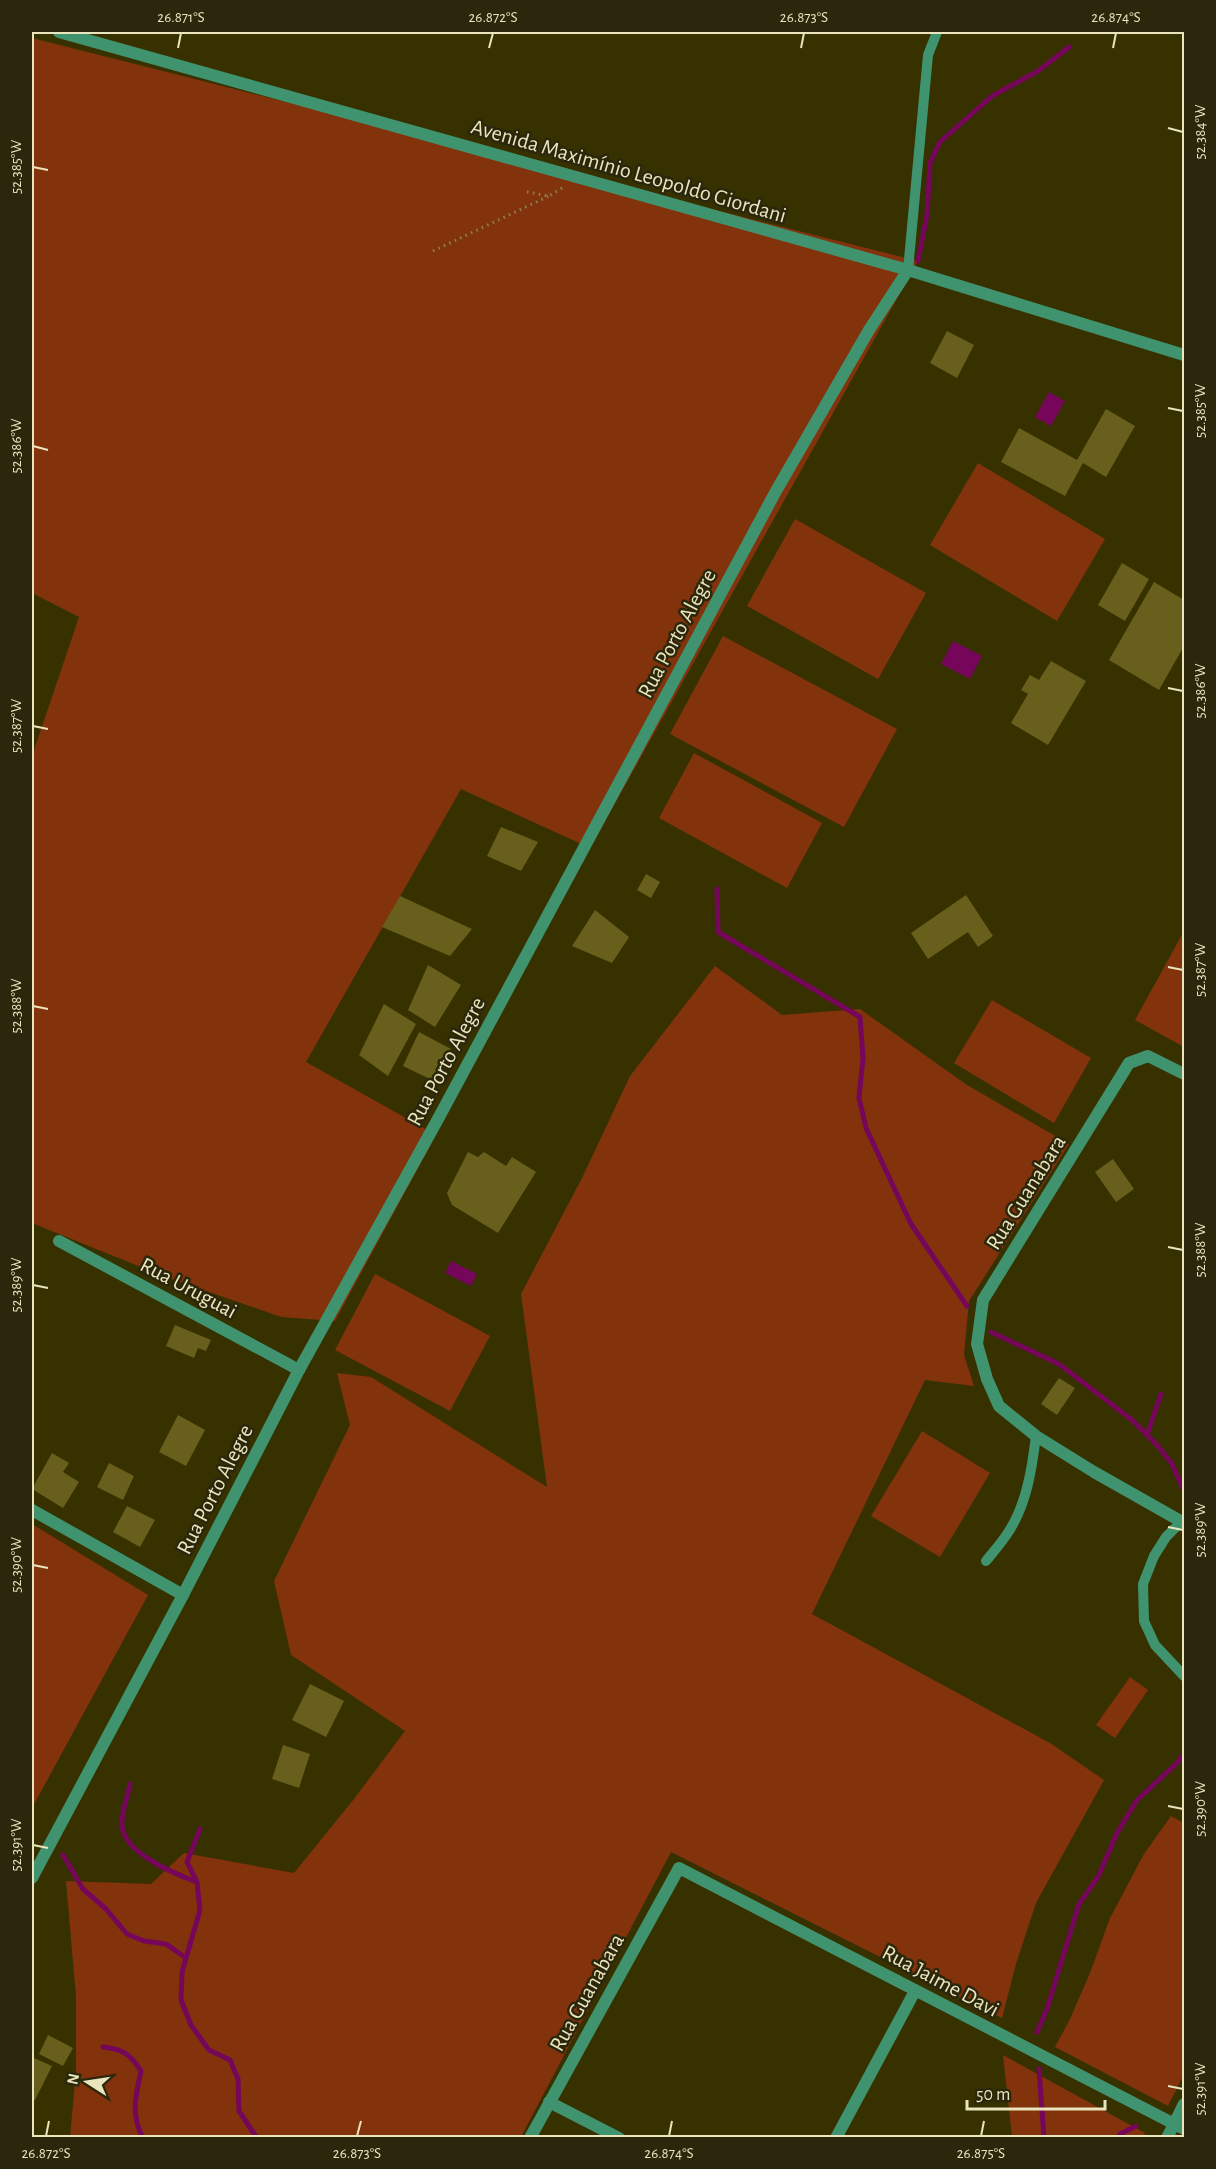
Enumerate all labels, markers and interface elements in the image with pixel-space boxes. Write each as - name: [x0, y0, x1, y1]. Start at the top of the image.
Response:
- text: 26.871°S: [157, 10, 205, 25]
- text: 26.872°S: [469, 10, 517, 25]
- text: 26.873°S: [780, 10, 828, 25]
- text: 26.874°S: [1091, 10, 1141, 25]
- text: 52.384°W: [1193, 104, 1208, 160]
- street label: Avenida Maximínio Leopoldo Giordani: [469, 115, 789, 227]
- text: 52.385°W: [9, 139, 24, 194]
- text: 52.385°W: [1193, 383, 1208, 438]
- text: 52.386°W: [9, 418, 24, 473]
- street label: Rua Porto Alegre: [634, 566, 720, 701]
- text: 52.386°W: [1193, 663, 1208, 718]
- text: 52.387°W: [9, 698, 24, 753]
- text: 52.387°W: [1193, 942, 1208, 997]
- text: 52.388°W: [9, 978, 24, 1033]
- street label: Rua Porto Alegre: [403, 994, 489, 1129]
- street label: Rua Guanabara: [982, 1131, 1070, 1254]
- text: 52.388°W: [1193, 1222, 1208, 1277]
- street label: Rua Uruguai: [137, 1253, 240, 1322]
- text: 52.389°W: [9, 1257, 24, 1312]
- street label: Rua Porto Alegre: [173, 1421, 257, 1558]
- text: 52.389°W: [1193, 1502, 1208, 1557]
- text: 52.390°W: [9, 1537, 24, 1593]
- text: 52.390°W: [1193, 1781, 1208, 1837]
- text: 52.391°W: [9, 1818, 24, 1871]
- street label: Rua Guanabara: [546, 1930, 628, 2055]
- street label: Rua Jaime Davi: [879, 1941, 1003, 2021]
- north arrow: [57, 2052, 117, 2112]
- text: 52.391°W: [1193, 2062, 1208, 2115]
- text: N: [64, 2072, 82, 2086]
- scale bar: [967, 2073, 1105, 2111]
- text: 50 m: [976, 2086, 1010, 2104]
- text: 26.872°S: [22, 2146, 70, 2161]
- text: 26.873°S: [333, 2146, 381, 2161]
- text: 26.874°S: [644, 2146, 694, 2161]
- text: 26.875°S: [957, 2146, 1005, 2161]

